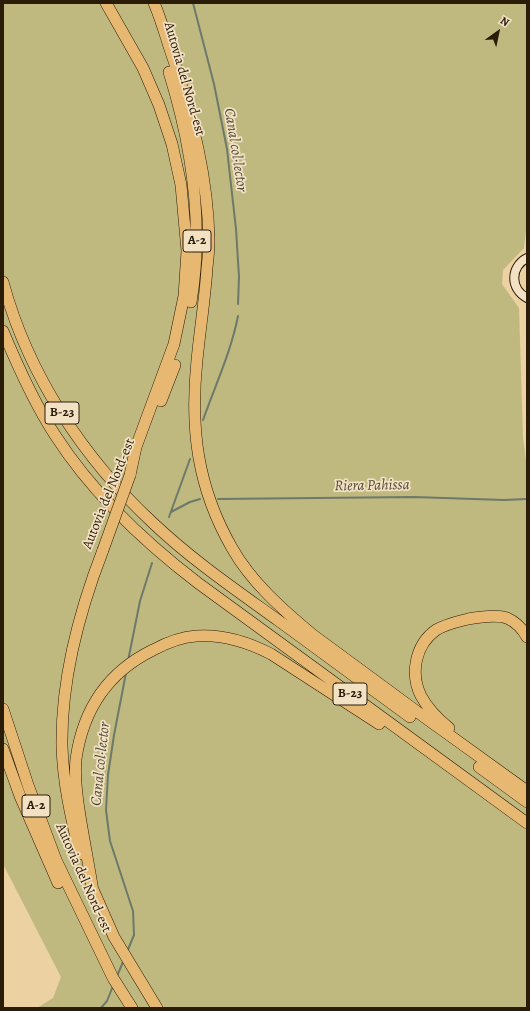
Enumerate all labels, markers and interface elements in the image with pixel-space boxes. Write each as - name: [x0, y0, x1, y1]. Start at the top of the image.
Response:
- north arrow: [478, 12, 518, 52]
- text: N: [497, 13, 512, 30]
- street label: Autovia del Nord-est: [160, 20, 208, 138]
- water label: Canal col·lector: [220, 107, 250, 193]
- road number: A-2: [183, 230, 211, 252]
- road number: B-23: [45, 402, 79, 424]
- street label: Autovia del Nord-est: [79, 436, 139, 552]
- water label: Riera Pahissa: [334, 476, 410, 496]
- road number: B-23: [333, 683, 367, 705]
- water label: Canal col·lector: [88, 721, 114, 807]
- road number: A-2: [22, 795, 50, 817]
- street label: Autovia del Nord-est: [51, 821, 115, 935]

